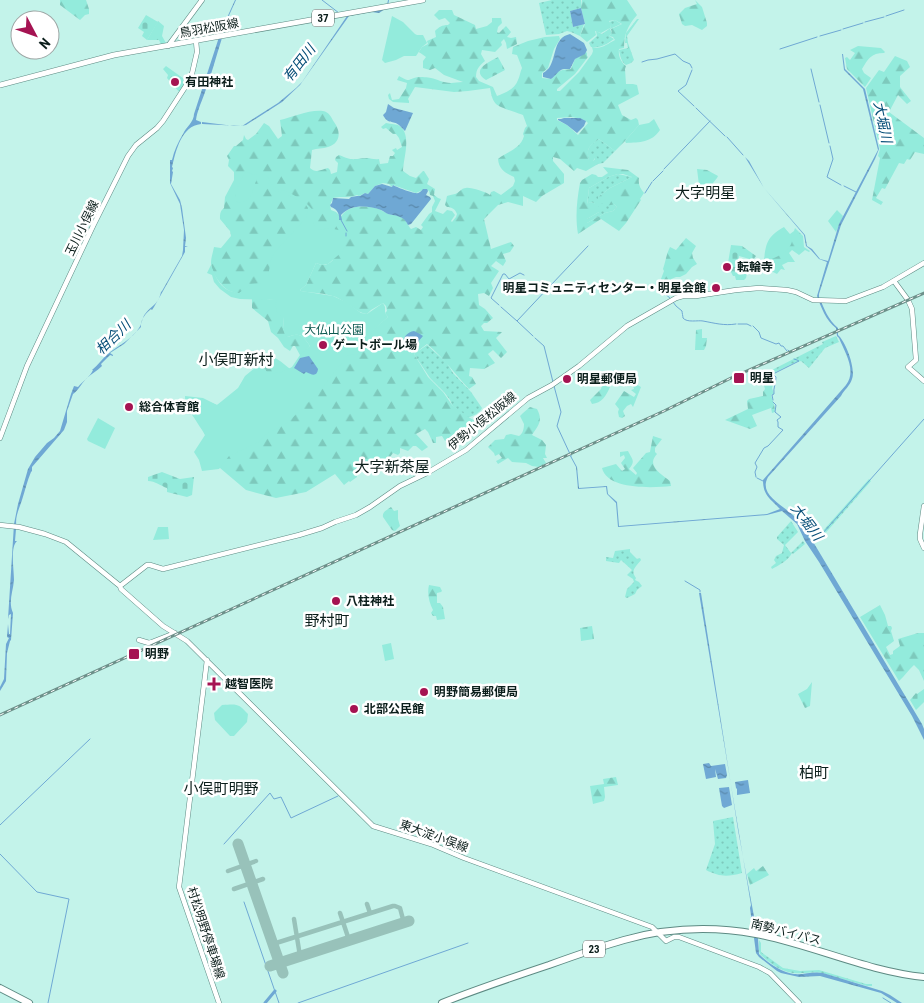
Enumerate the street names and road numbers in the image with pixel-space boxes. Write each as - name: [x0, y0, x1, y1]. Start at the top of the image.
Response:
- road number: 37: [312, 10, 334, 27]
- street label: 鳥羽松阪線: [178, 16, 240, 40]
- street label: 玉川小俣線: [63, 198, 101, 258]
- street label: 伊勢小俣松阪線: [445, 389, 519, 453]
- street label: 東大淀小俣線: [398, 817, 470, 855]
- street label: 村松明野停車場線: [185, 885, 227, 981]
- street label: 南勢バイパス: [749, 917, 823, 947]
- road number: 23: [583, 941, 605, 958]

